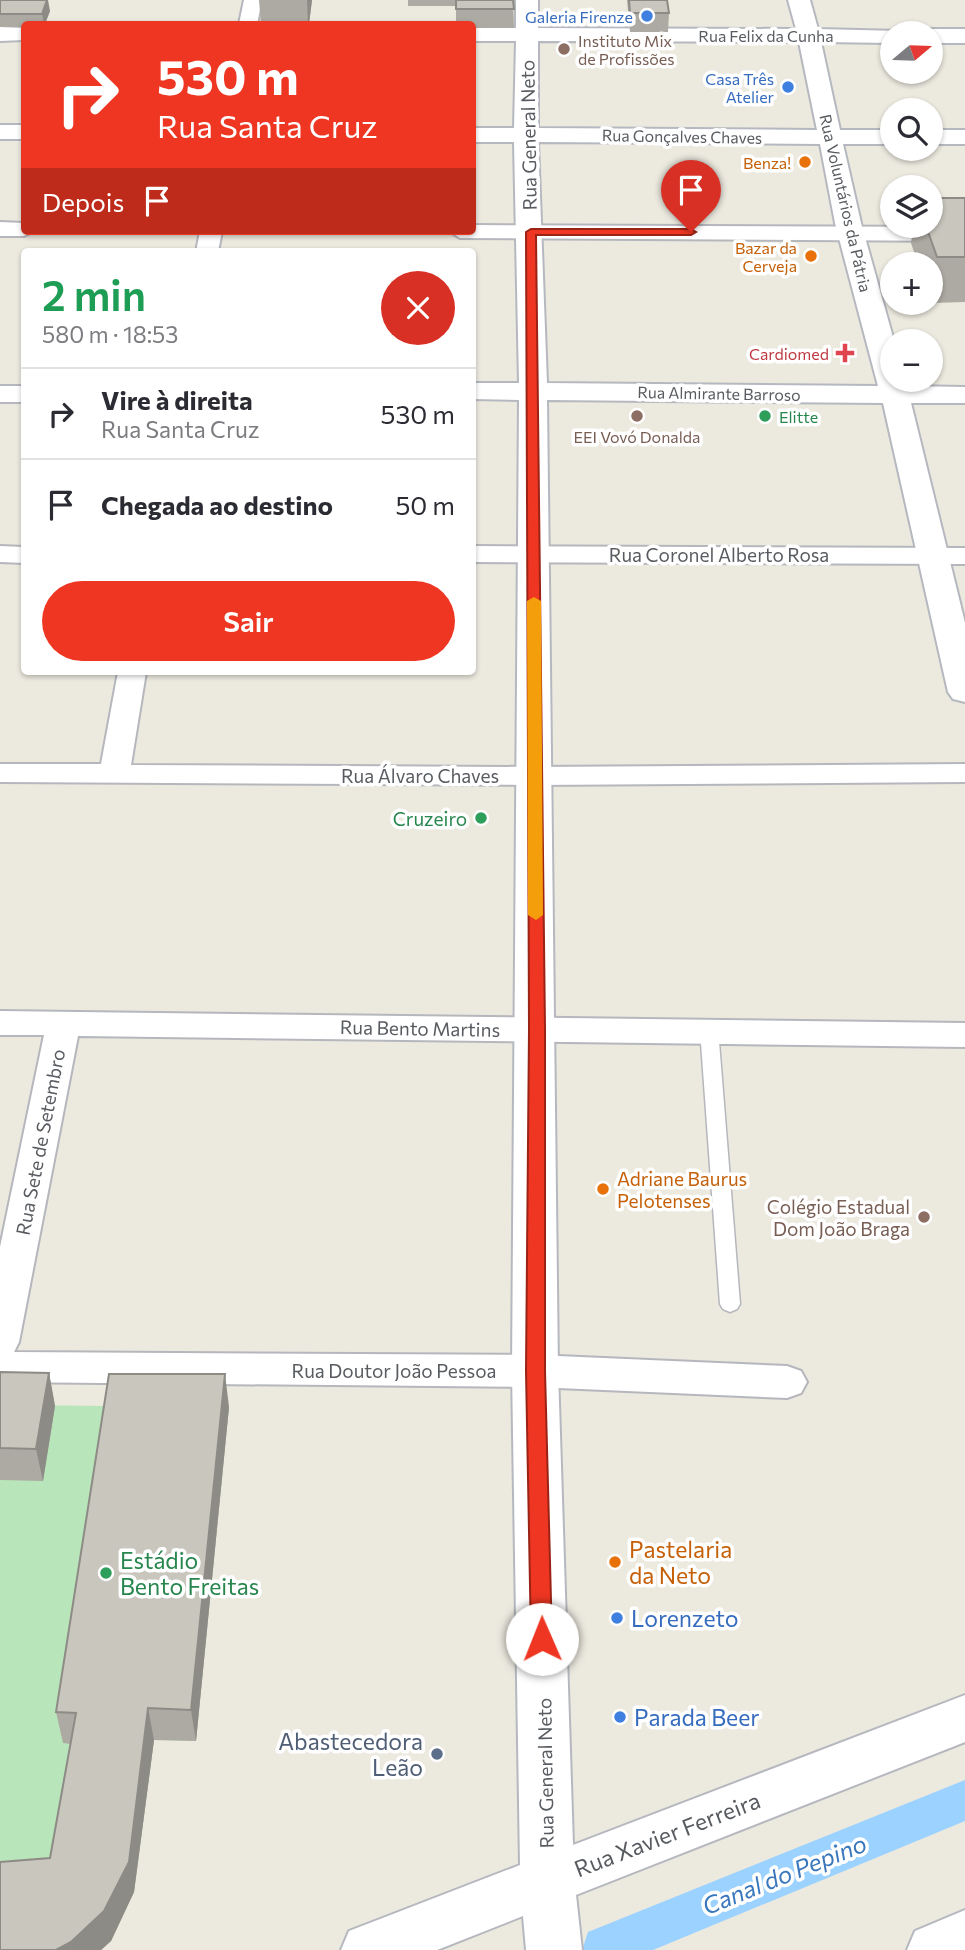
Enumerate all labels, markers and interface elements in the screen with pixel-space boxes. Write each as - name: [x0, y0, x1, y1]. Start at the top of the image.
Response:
- place label: Galeria Firenze: [525, 7, 633, 26]
- marker: Galeria Firenze: [639, 8, 655, 24]
- north arrow: [880, 21, 943, 84]
- map controls: [880, 21, 943, 392]
- street label: Rua Felix da Cunha: [698, 26, 834, 45]
- place label: Instituto Mix de Profissões: [578, 31, 675, 68]
- marker: Instituto Mix de Profissões: [556, 41, 572, 57]
- text: 530 m: [157, 45, 299, 105]
- icon: right: [42, 49, 133, 140]
- street label: Rua General Neto: [515, 59, 541, 211]
- place label: Casa Três Atelier: [705, 69, 775, 106]
- marker: Casa Três Atelier: [780, 79, 796, 95]
- button: search: [880, 98, 943, 161]
- text: Rua Santa Cruz: [157, 105, 377, 145]
- street label: Rua Voluntários da Pátria: [816, 112, 876, 294]
- street label: Rua Gonçalves Chaves: [602, 125, 762, 147]
- place label: Benza!: [743, 153, 791, 172]
- marker: Benza!: [797, 154, 813, 170]
- pin: [661, 160, 721, 232]
- icon: arrive: [672, 171, 710, 209]
- button: layers: [880, 175, 943, 238]
- icon: arrive: [138, 182, 176, 220]
- text: Depois: [42, 186, 124, 217]
- place label: Bazar da Cerveja: [735, 238, 797, 275]
- marker: Bazar da Cerveja: [803, 248, 819, 264]
- button: +: [880, 252, 943, 315]
- text: 2 min: [42, 268, 146, 320]
- button: close: [381, 271, 455, 345]
- text: 580 m · 18:53: [42, 320, 178, 348]
- button: −: [880, 329, 943, 392]
- marker: Cardiomed: [835, 343, 855, 363]
- place label: Cardiomed: [749, 344, 829, 363]
- street label: Rua Almirante Barroso: [637, 382, 801, 404]
- text: Vire à direita: [101, 384, 253, 415]
- icon: right: [42, 395, 80, 433]
- text: 530 m: [381, 398, 455, 429]
- place label: Elitte: [779, 407, 818, 426]
- marker: EEI Vovó Donalda: [629, 408, 645, 424]
- marker: Elitte: [757, 408, 773, 424]
- text: Rua Santa Cruz: [101, 415, 259, 443]
- place label: EEI Vovó Donalda: [574, 427, 700, 446]
- icon: arrive: [42, 486, 80, 524]
- text: Chegada ao destino: [101, 489, 333, 520]
- text: 50 m: [395, 489, 455, 520]
- street label: Rua Coronel Alberto Rosa: [609, 543, 829, 566]
- button: Sair: [42, 581, 455, 661]
- street label: Rua Álvaro Chaves: [341, 764, 499, 787]
- place label: Cruzeiro: [393, 807, 467, 830]
- marker: Cruzeiro: [473, 810, 489, 826]
- street label: Rua Bento Martins: [340, 1015, 500, 1041]
- street label: Rua Sete de Setembro: [11, 1047, 69, 1237]
- place label: Adriane Baurus Pelotenses: [617, 1167, 747, 1212]
- marker: Adriane Baurus Pelotenses: [595, 1181, 611, 1197]
- place label: Colégio Estadual Dom João Braga: [767, 1195, 910, 1240]
- marker: Colégio Estadual Dom João Braga: [916, 1209, 932, 1225]
- street label: Rua Doutor João Pessoa: [292, 1359, 496, 1382]
- place label: Pastelaria da Neto: [629, 1535, 732, 1589]
- place label: Estádio Bento Freitas: [120, 1546, 259, 1600]
- marker: Pastelaria da Neto: [607, 1554, 623, 1570]
- marker: Estádio Bento Freitas: [98, 1565, 114, 1581]
- position arrow: [505, 1602, 579, 1676]
- place label: Lorenzeto: [631, 1604, 738, 1632]
- marker: Lorenzeto: [609, 1610, 625, 1626]
- street label: Rua General Neto: [532, 1697, 558, 1849]
- place label: Parada Beer: [634, 1703, 759, 1731]
- marker: Parada Beer: [612, 1709, 628, 1725]
- place label: Abastecedora Leão: [278, 1727, 423, 1781]
- marker: Abastecedora Leão: [429, 1746, 445, 1762]
- street label: Rua Xavier Ferreira: [570, 1786, 764, 1882]
- water label: Canal do Pepino: [698, 1828, 870, 1920]

